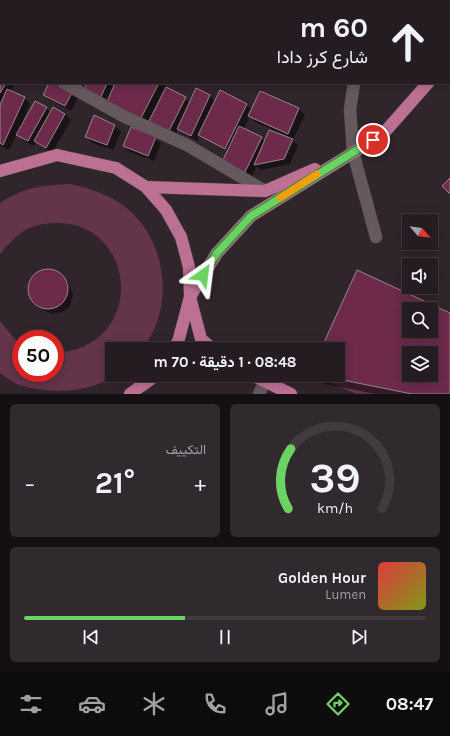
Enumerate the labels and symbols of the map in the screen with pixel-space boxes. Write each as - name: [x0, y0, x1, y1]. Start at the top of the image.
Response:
- pin: [356, 123, 390, 157]
- north arrow: [402, 214, 438, 250]
- position arrow: [182, 254, 224, 296]
- speed limit sign: 50: [12, 330, 64, 382]

